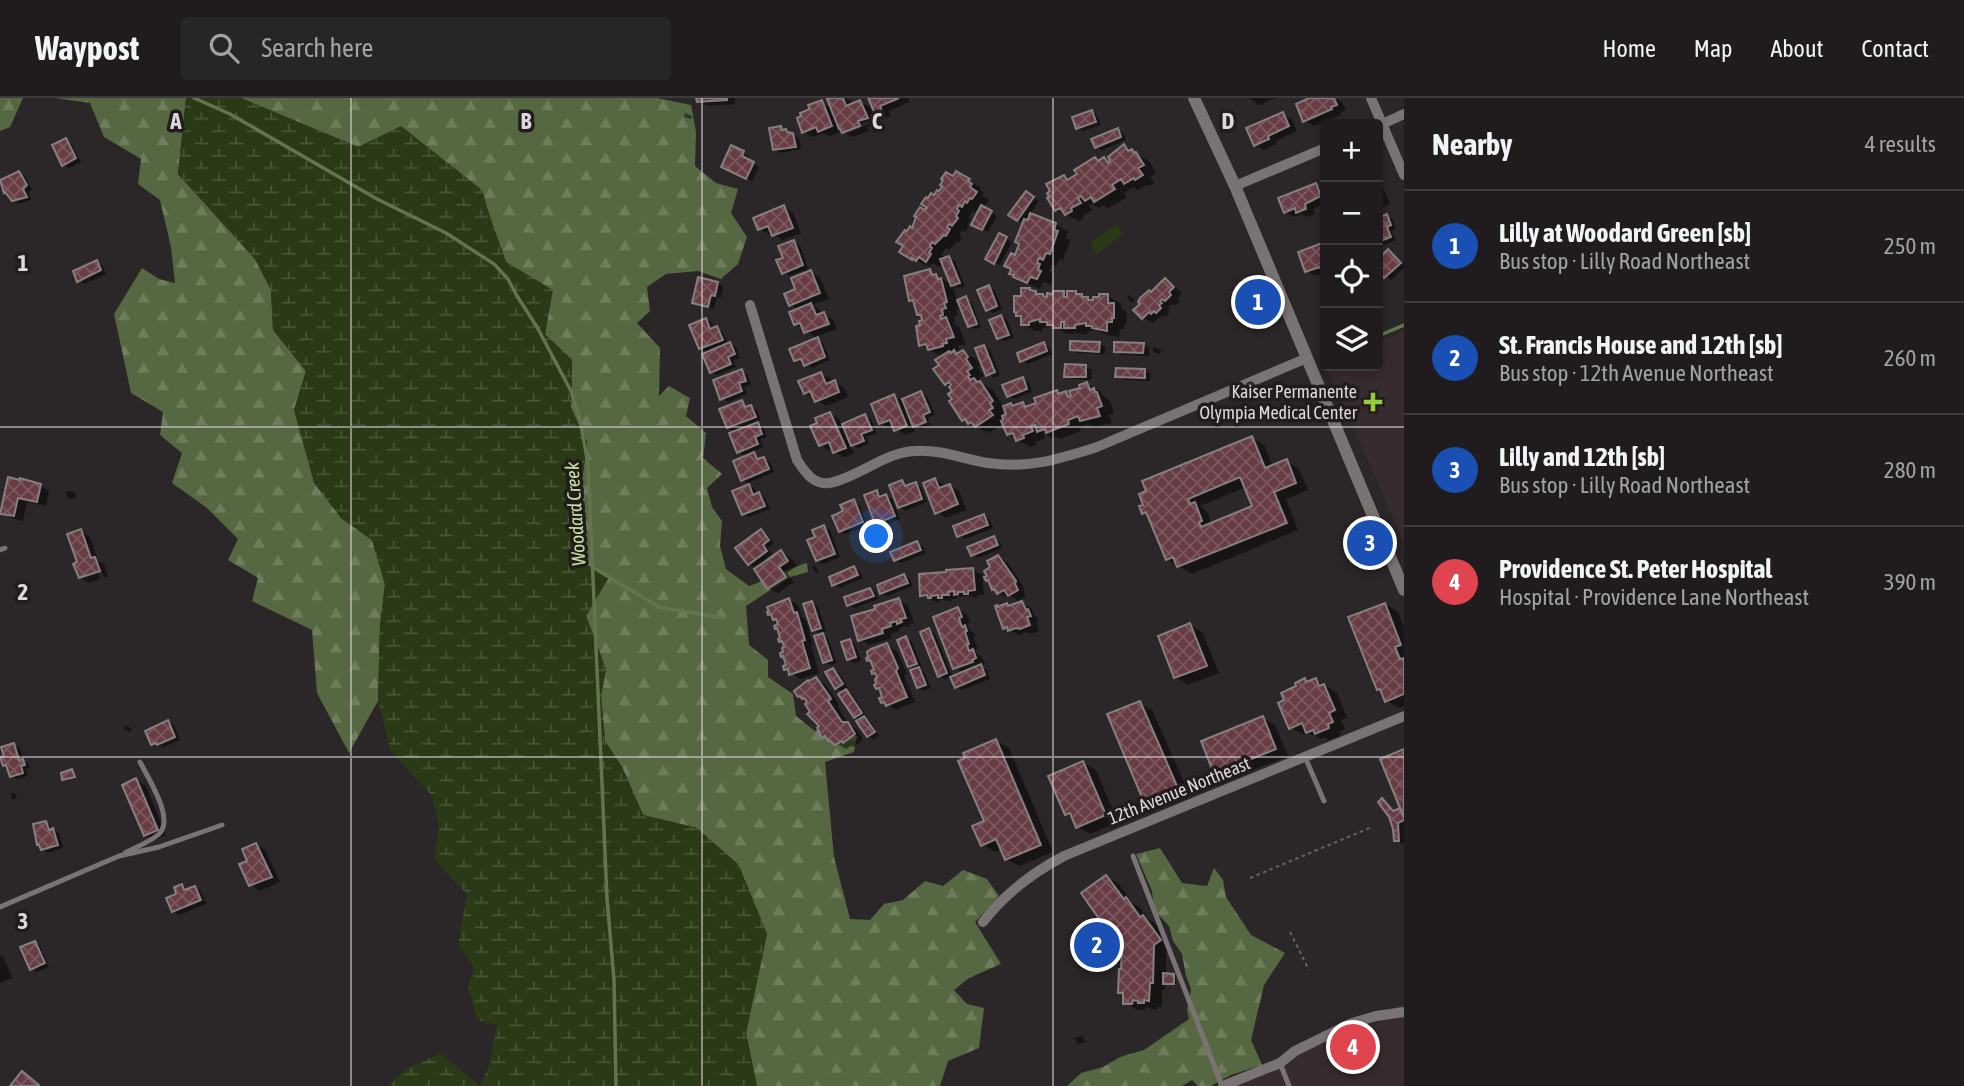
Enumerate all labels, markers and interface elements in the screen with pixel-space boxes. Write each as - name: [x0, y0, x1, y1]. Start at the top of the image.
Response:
- search box: [181, 17, 671, 80]
- text: Waypost: [35, 29, 139, 67]
- icon: search: [205, 29, 243, 67]
- text: Search here: [261, 33, 373, 63]
- text: Home: [1602, 35, 1656, 62]
- text: Map: [1694, 35, 1732, 62]
- text: About: [1770, 35, 1823, 62]
- text: Contact: [1861, 35, 1929, 62]
- text: A: [169, 108, 182, 134]
- text: B: [521, 108, 532, 134]
- text: C: [872, 108, 883, 134]
- text: D: [1222, 108, 1235, 134]
- map controls: [1320, 119, 1383, 371]
- button: +: [1320, 119, 1383, 182]
- text: Nearby: [1432, 127, 1512, 161]
- text: 4 results: [1865, 131, 1936, 157]
- button: −: [1320, 182, 1383, 245]
- text: Lilly at Woodard Green [sb]: [1499, 218, 1751, 248]
- text: 1: [1450, 233, 1460, 259]
- text: 250 m: [1884, 233, 1936, 259]
- button: locate: [1320, 245, 1383, 308]
- text: Bus stop · Lilly Road Northeast: [1499, 248, 1750, 274]
- text: 1: [18, 250, 29, 276]
- pin: 1: [1235, 276, 1281, 328]
- button: layers: [1320, 308, 1383, 371]
- text: St. Francis House and 12th [sb]: [1499, 330, 1782, 360]
- text: 2: [1450, 345, 1460, 371]
- text: 260 m: [1884, 345, 1936, 371]
- text: Bus stop · 12th Avenue Northeast: [1499, 360, 1774, 386]
- place label: Kaiser Permanente Olympia Medical Center: [1199, 381, 1358, 423]
- marker: Kaiser Permanente Olympia Medical Center: [1363, 392, 1383, 412]
- text: Lilly and 12th [sb]: [1499, 442, 1665, 472]
- text: 3: [1450, 457, 1460, 483]
- text: 280 m: [1884, 457, 1936, 483]
- water label: Woodard Creek: [560, 461, 590, 567]
- text: Bus stop · Lilly Road Northeast: [1499, 472, 1750, 498]
- pin: 3: [1347, 517, 1393, 569]
- your location: [859, 519, 893, 553]
- text: Providence St. Peter Hospital: [1499, 554, 1772, 584]
- text: 4: [1450, 569, 1460, 595]
- text: 390 m: [1884, 569, 1936, 595]
- text: 2: [18, 579, 28, 605]
- text: Hospital · Providence Lane Northeast: [1499, 584, 1809, 610]
- street label: 12th Avenue Northeast: [1105, 752, 1253, 829]
- text: 3: [18, 908, 28, 934]
- pin: 2: [1074, 919, 1120, 971]
- pin: 4: [1330, 1021, 1376, 1073]

